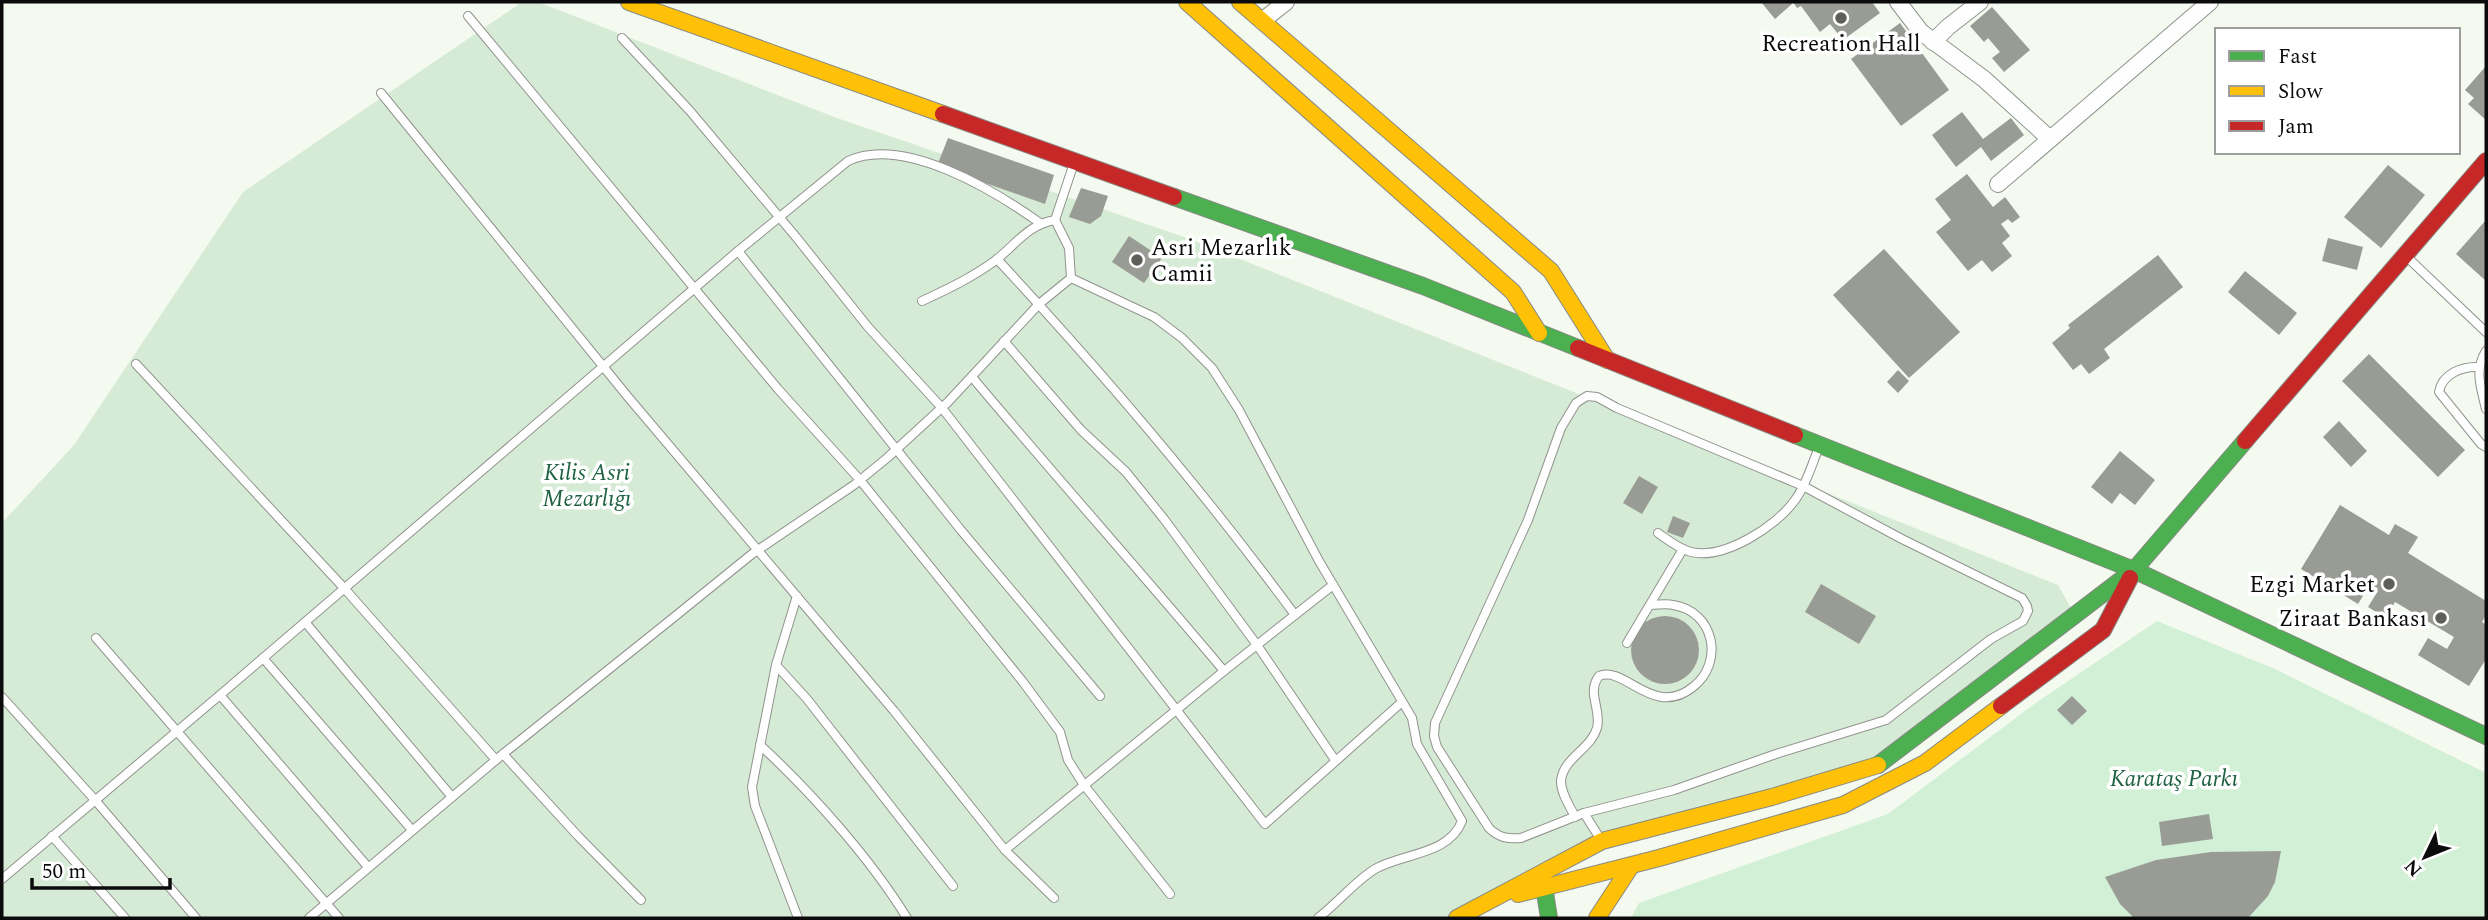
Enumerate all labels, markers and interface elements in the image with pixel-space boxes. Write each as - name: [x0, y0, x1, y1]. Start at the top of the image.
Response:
- marker: Recreation Hall: [1833, 10, 1849, 26]
- place label: Recreation Hall: [1761, 27, 1921, 62]
- legend: [2215, 28, 2460, 154]
- text: Fast: [2278, 41, 2317, 73]
- text: Slow: [2278, 76, 2324, 108]
- text: Jam: [2278, 111, 2314, 143]
- place label: Asri Mezarlık Camii: [1151, 231, 1292, 292]
- marker: Asri Mezarlık Camii: [1129, 252, 1145, 268]
- park label: Kilis Asri Mezarlığı: [543, 456, 631, 517]
- place label: Ezgi Market: [2249, 568, 2375, 603]
- marker: Ezgi Market: [2381, 576, 2397, 592]
- place label: Ziraat Bankası: [2279, 602, 2427, 637]
- marker: Ziraat Bankası: [2433, 610, 2449, 626]
- park label: Karataş Parkı: [2110, 762, 2238, 797]
- north arrow: [2390, 822, 2460, 892]
- scale bar: [32, 846, 170, 890]
- text: N: [2398, 852, 2430, 883]
- text: 50 m: [42, 856, 86, 888]

